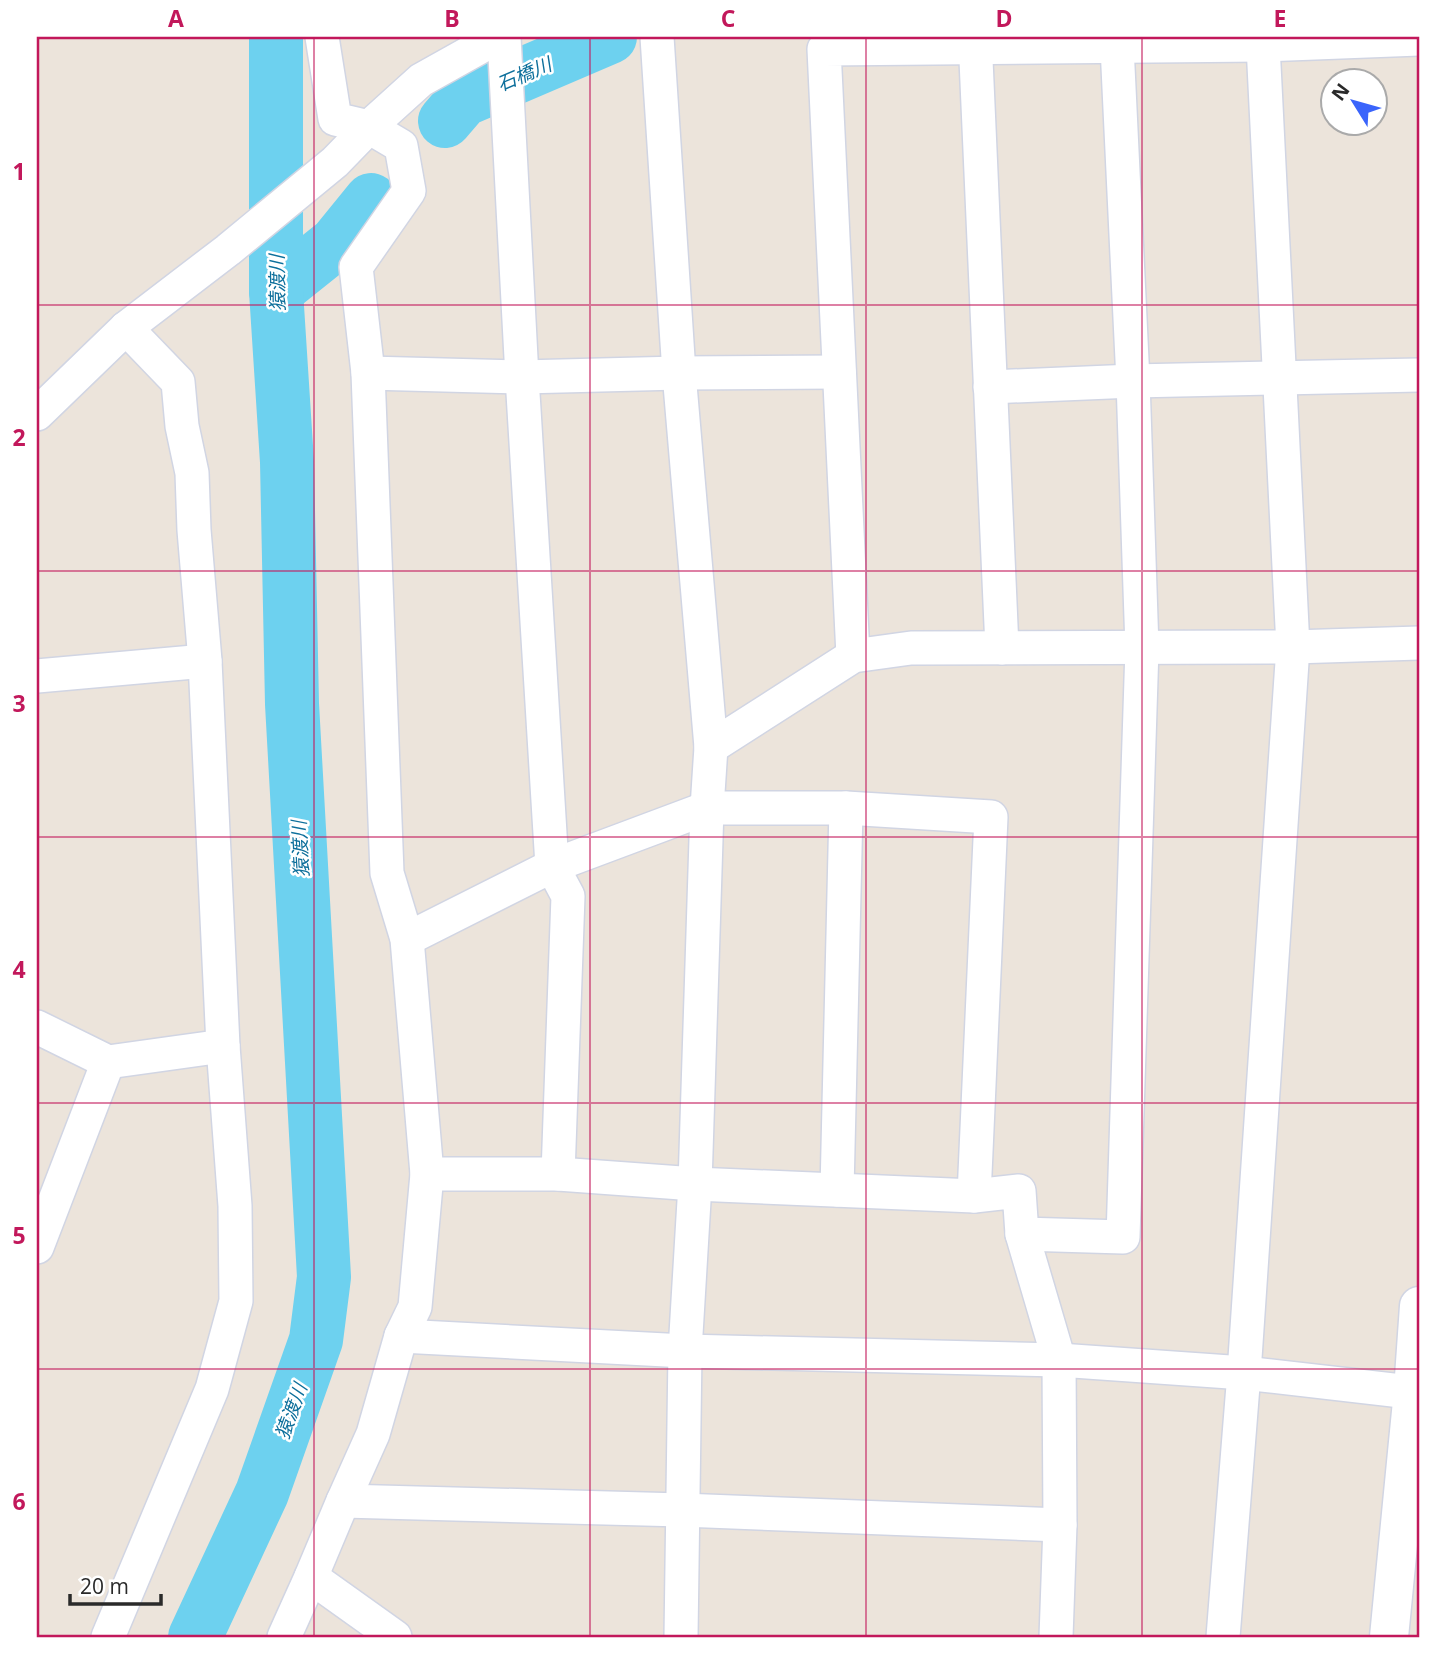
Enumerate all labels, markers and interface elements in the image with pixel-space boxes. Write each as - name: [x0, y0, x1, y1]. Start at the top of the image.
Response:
- text: A: [168, 2, 184, 34]
- text: B: [444, 2, 460, 34]
- text: C: [721, 2, 735, 34]
- text: D: [995, 2, 1013, 34]
- text: E: [1274, 2, 1286, 34]
- water label: 石橋川: [493, 50, 557, 97]
- north arrow: [1320, 66, 1390, 136]
- text: N: [1325, 78, 1355, 106]
- text: 1: [12, 155, 26, 187]
- water label: 猿渡川: [263, 252, 290, 312]
- text: 2: [12, 421, 26, 453]
- text: 3: [12, 687, 26, 719]
- water label: 猿渡川: [285, 818, 314, 878]
- text: 4: [12, 953, 26, 985]
- text: 5: [12, 1219, 26, 1251]
- water label: 猿渡川: [269, 1378, 314, 1442]
- text: 6: [12, 1485, 26, 1517]
- scale bar: [70, 1562, 161, 1606]
- text: 20 m: [80, 1572, 129, 1600]

